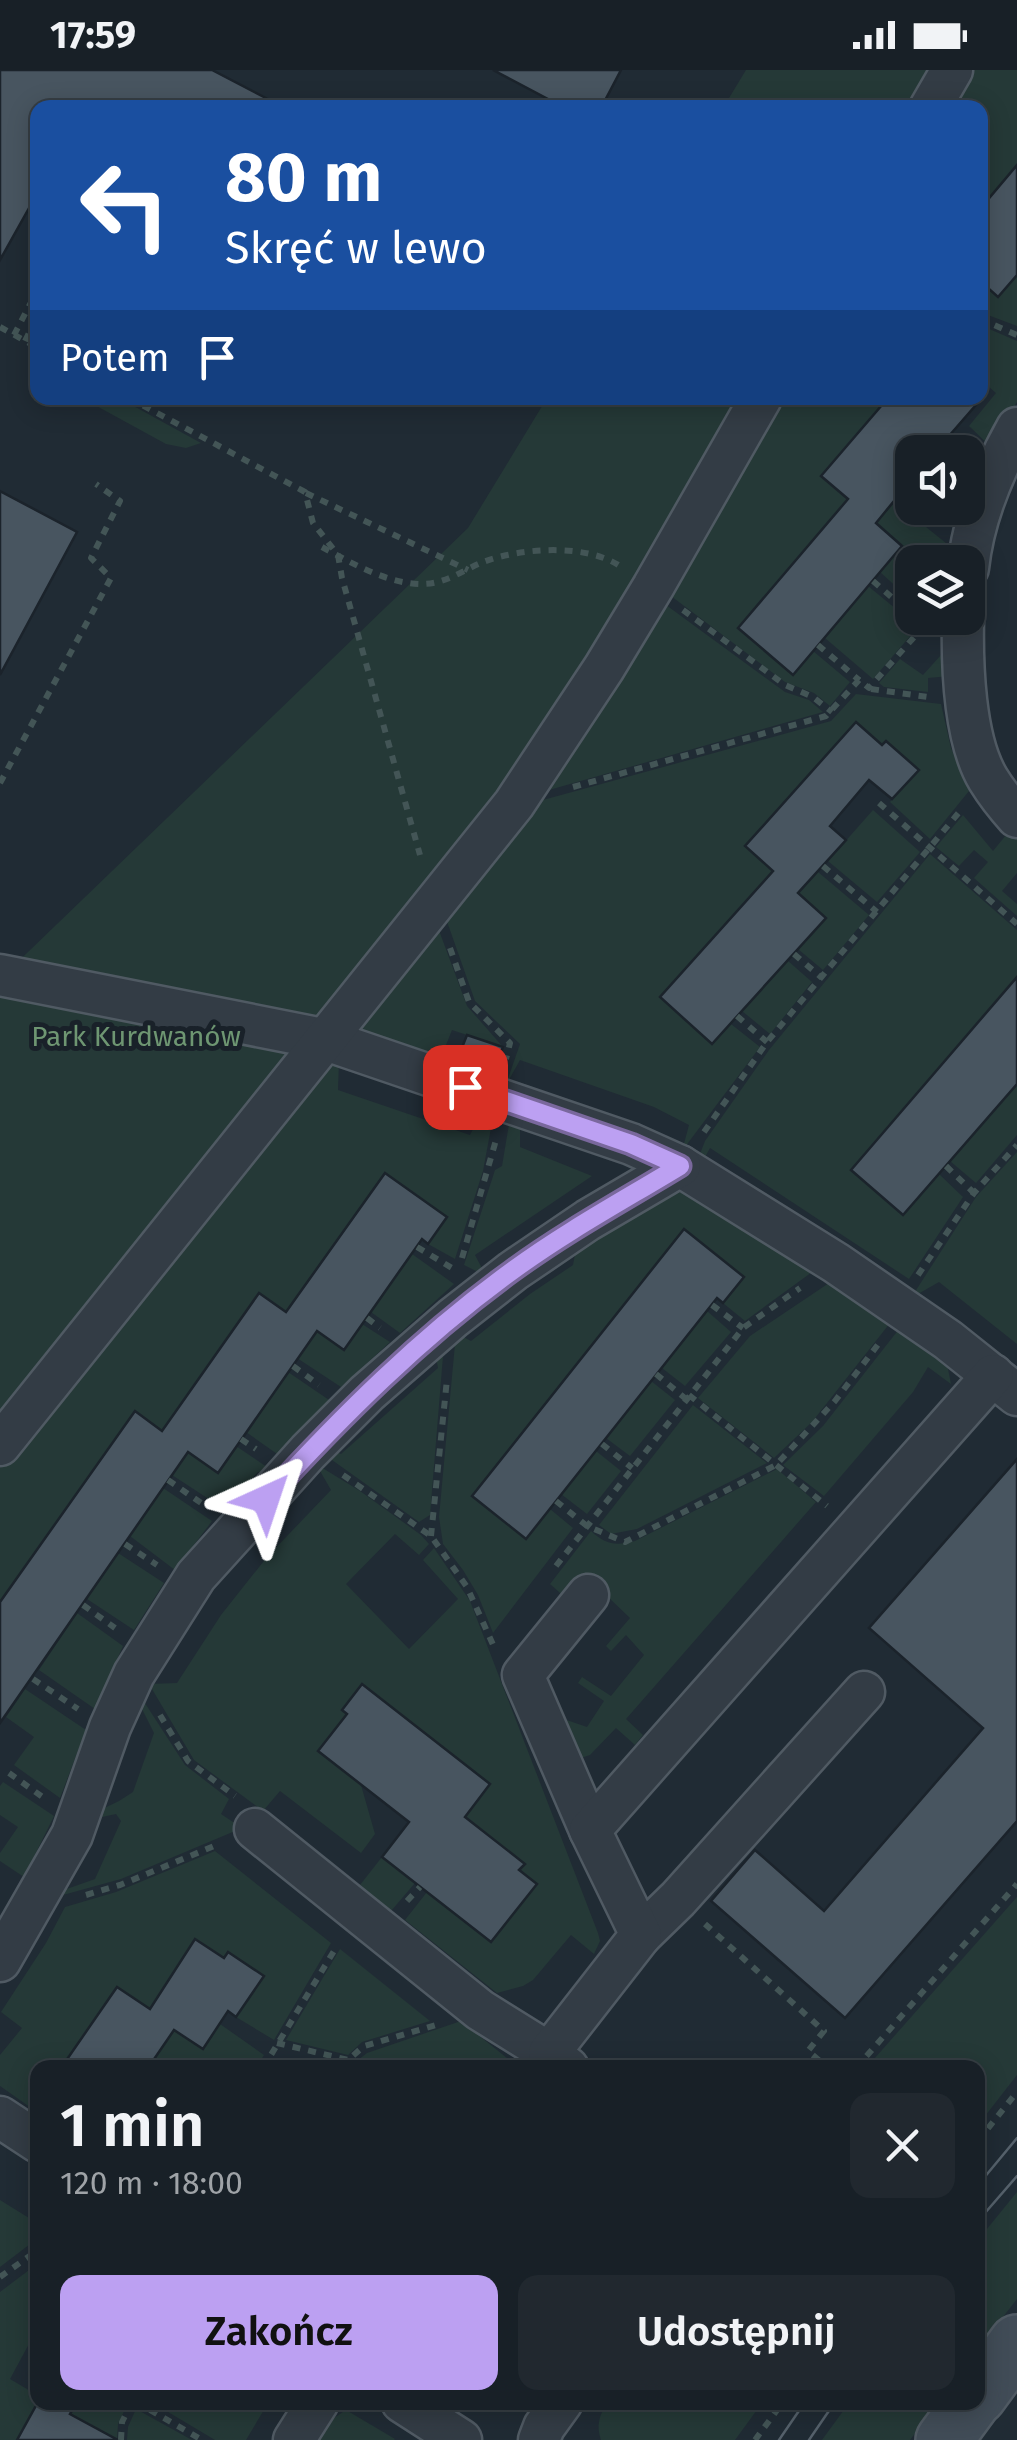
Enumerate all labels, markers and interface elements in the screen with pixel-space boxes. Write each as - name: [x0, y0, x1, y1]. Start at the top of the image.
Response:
- text: 17:59: [50, 12, 136, 58]
- text: 80 m: [225, 136, 382, 220]
- icon: left: [60, 140, 190, 270]
- text: Skręć w lewo: [225, 221, 487, 275]
- icon: arrive: [190, 330, 245, 385]
- text: Potem: [60, 335, 170, 381]
- map controls: [895, 435, 985, 635]
- button: sound: [895, 435, 985, 525]
- button: layers: [895, 545, 985, 635]
- park label: Park Kurdwanów: [31, 1020, 241, 1053]
- pin: [423, 1045, 508, 1130]
- icon: arrive: [438, 1060, 493, 1115]
- position arrow: [214, 1447, 318, 1551]
- text: 1 min: [60, 2090, 205, 2162]
- button: close: [850, 2093, 955, 2198]
- text: 120 m · 18:00: [60, 2164, 243, 2202]
- button: Zakończ: [60, 2275, 498, 2390]
- button: Udostępnij: [518, 2275, 955, 2390]

